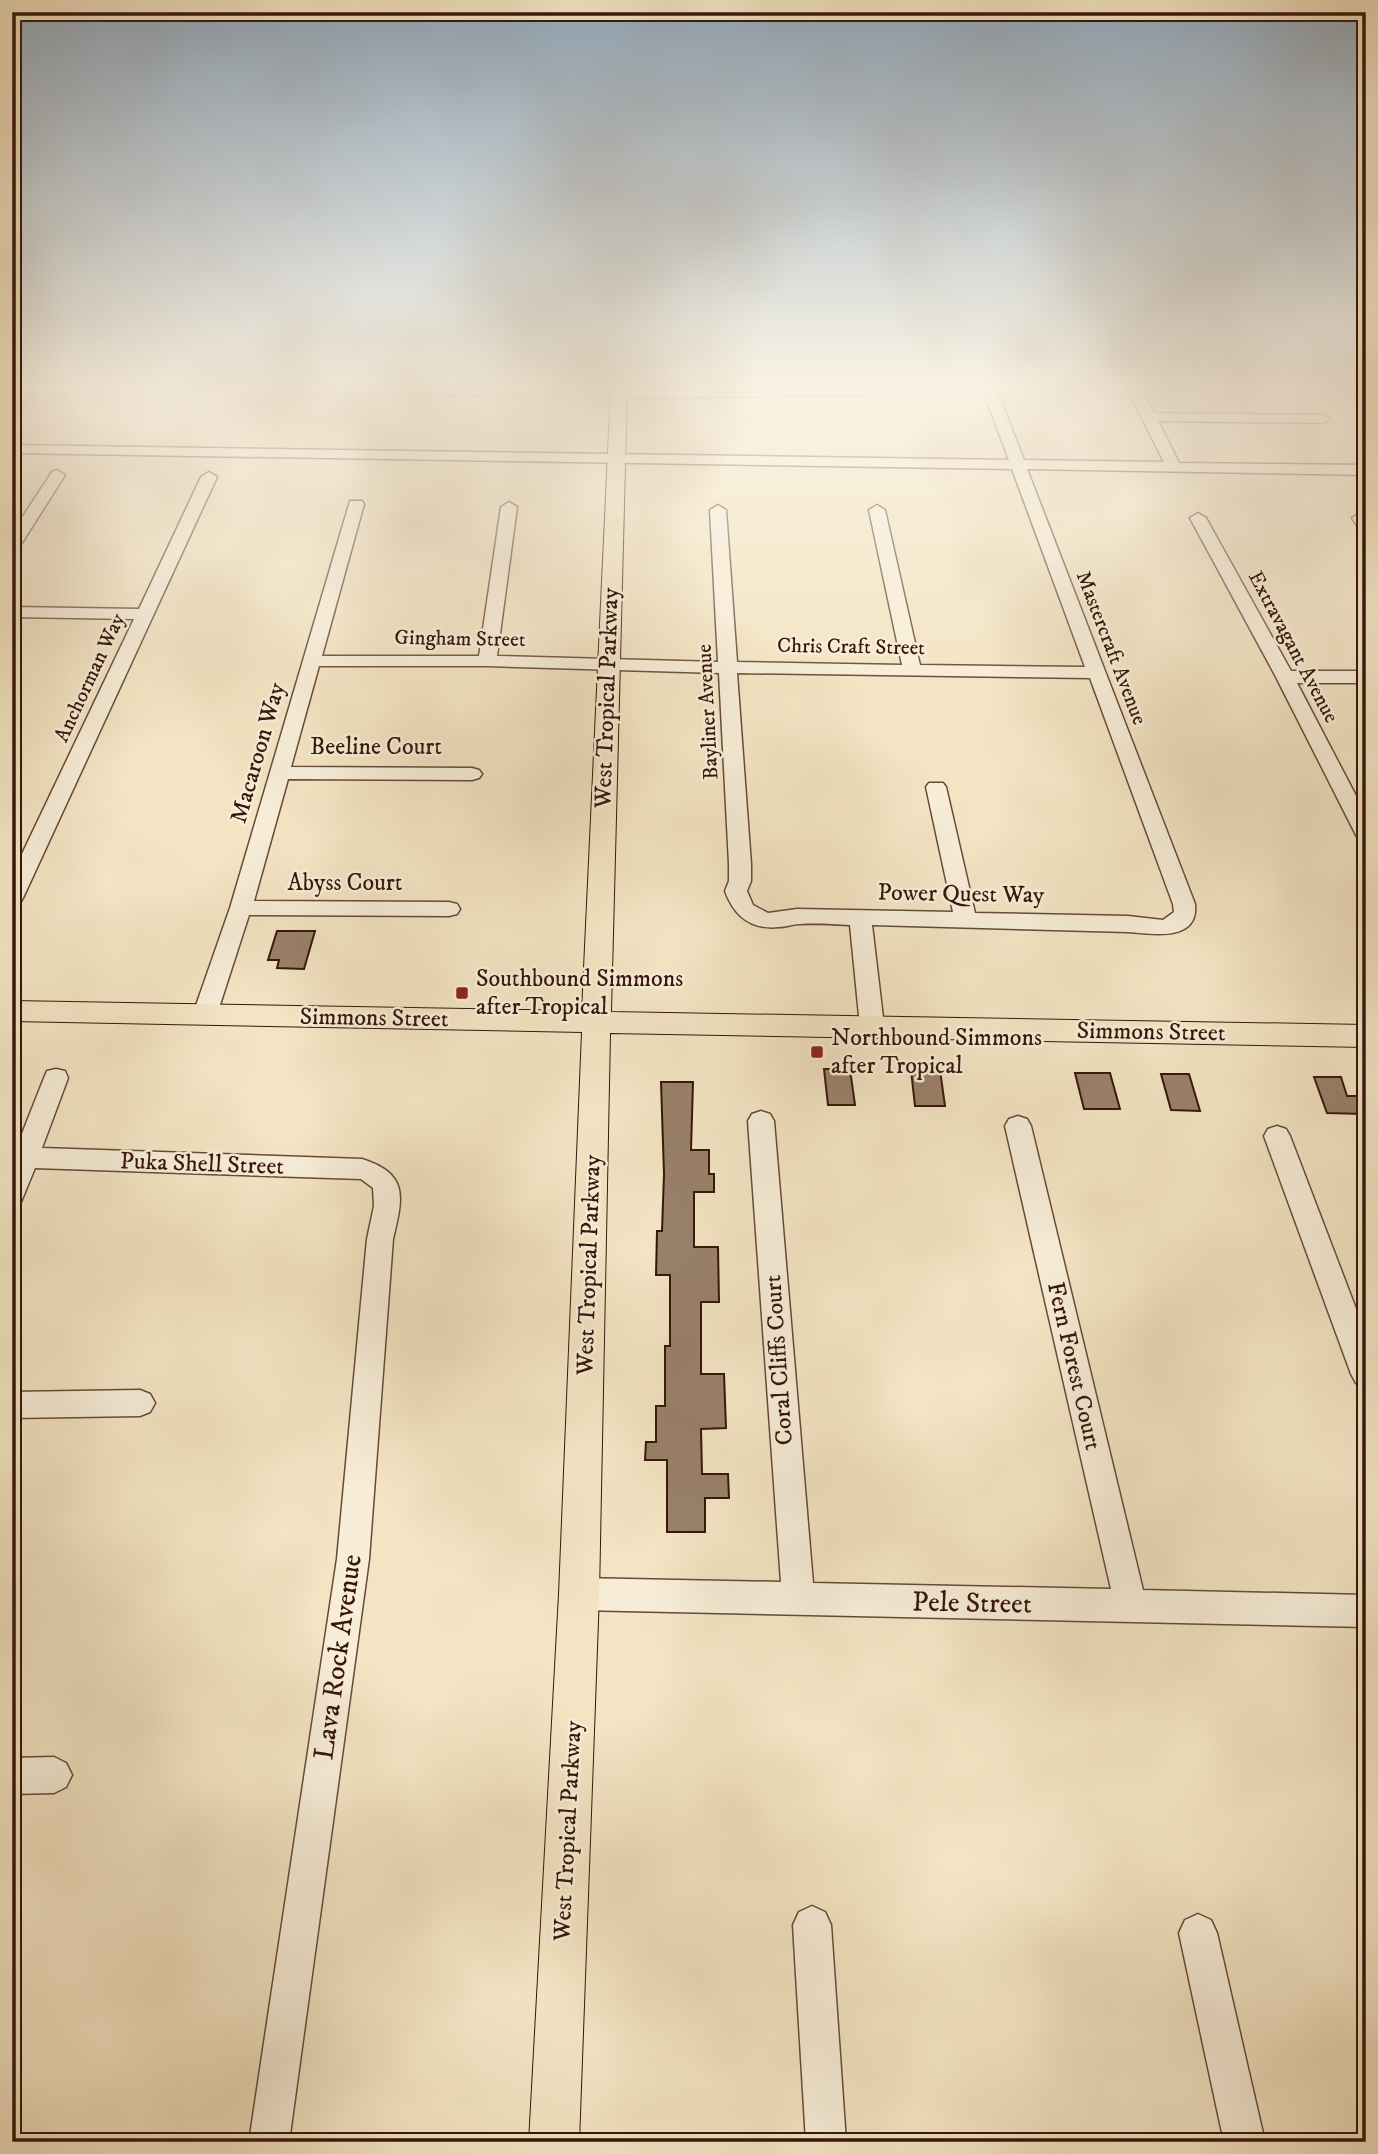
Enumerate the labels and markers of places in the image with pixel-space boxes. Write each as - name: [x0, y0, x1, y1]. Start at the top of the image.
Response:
- place label: Southbound Simmons after Tropical: [476, 964, 683, 1022]
- marker: Southbound Simmons after Tropical: [454, 985, 470, 1001]
- place label: Northbound Simmons after Tropical: [831, 1023, 1042, 1081]
- marker: Northbound Simmons after Tropical: [809, 1044, 825, 1060]

